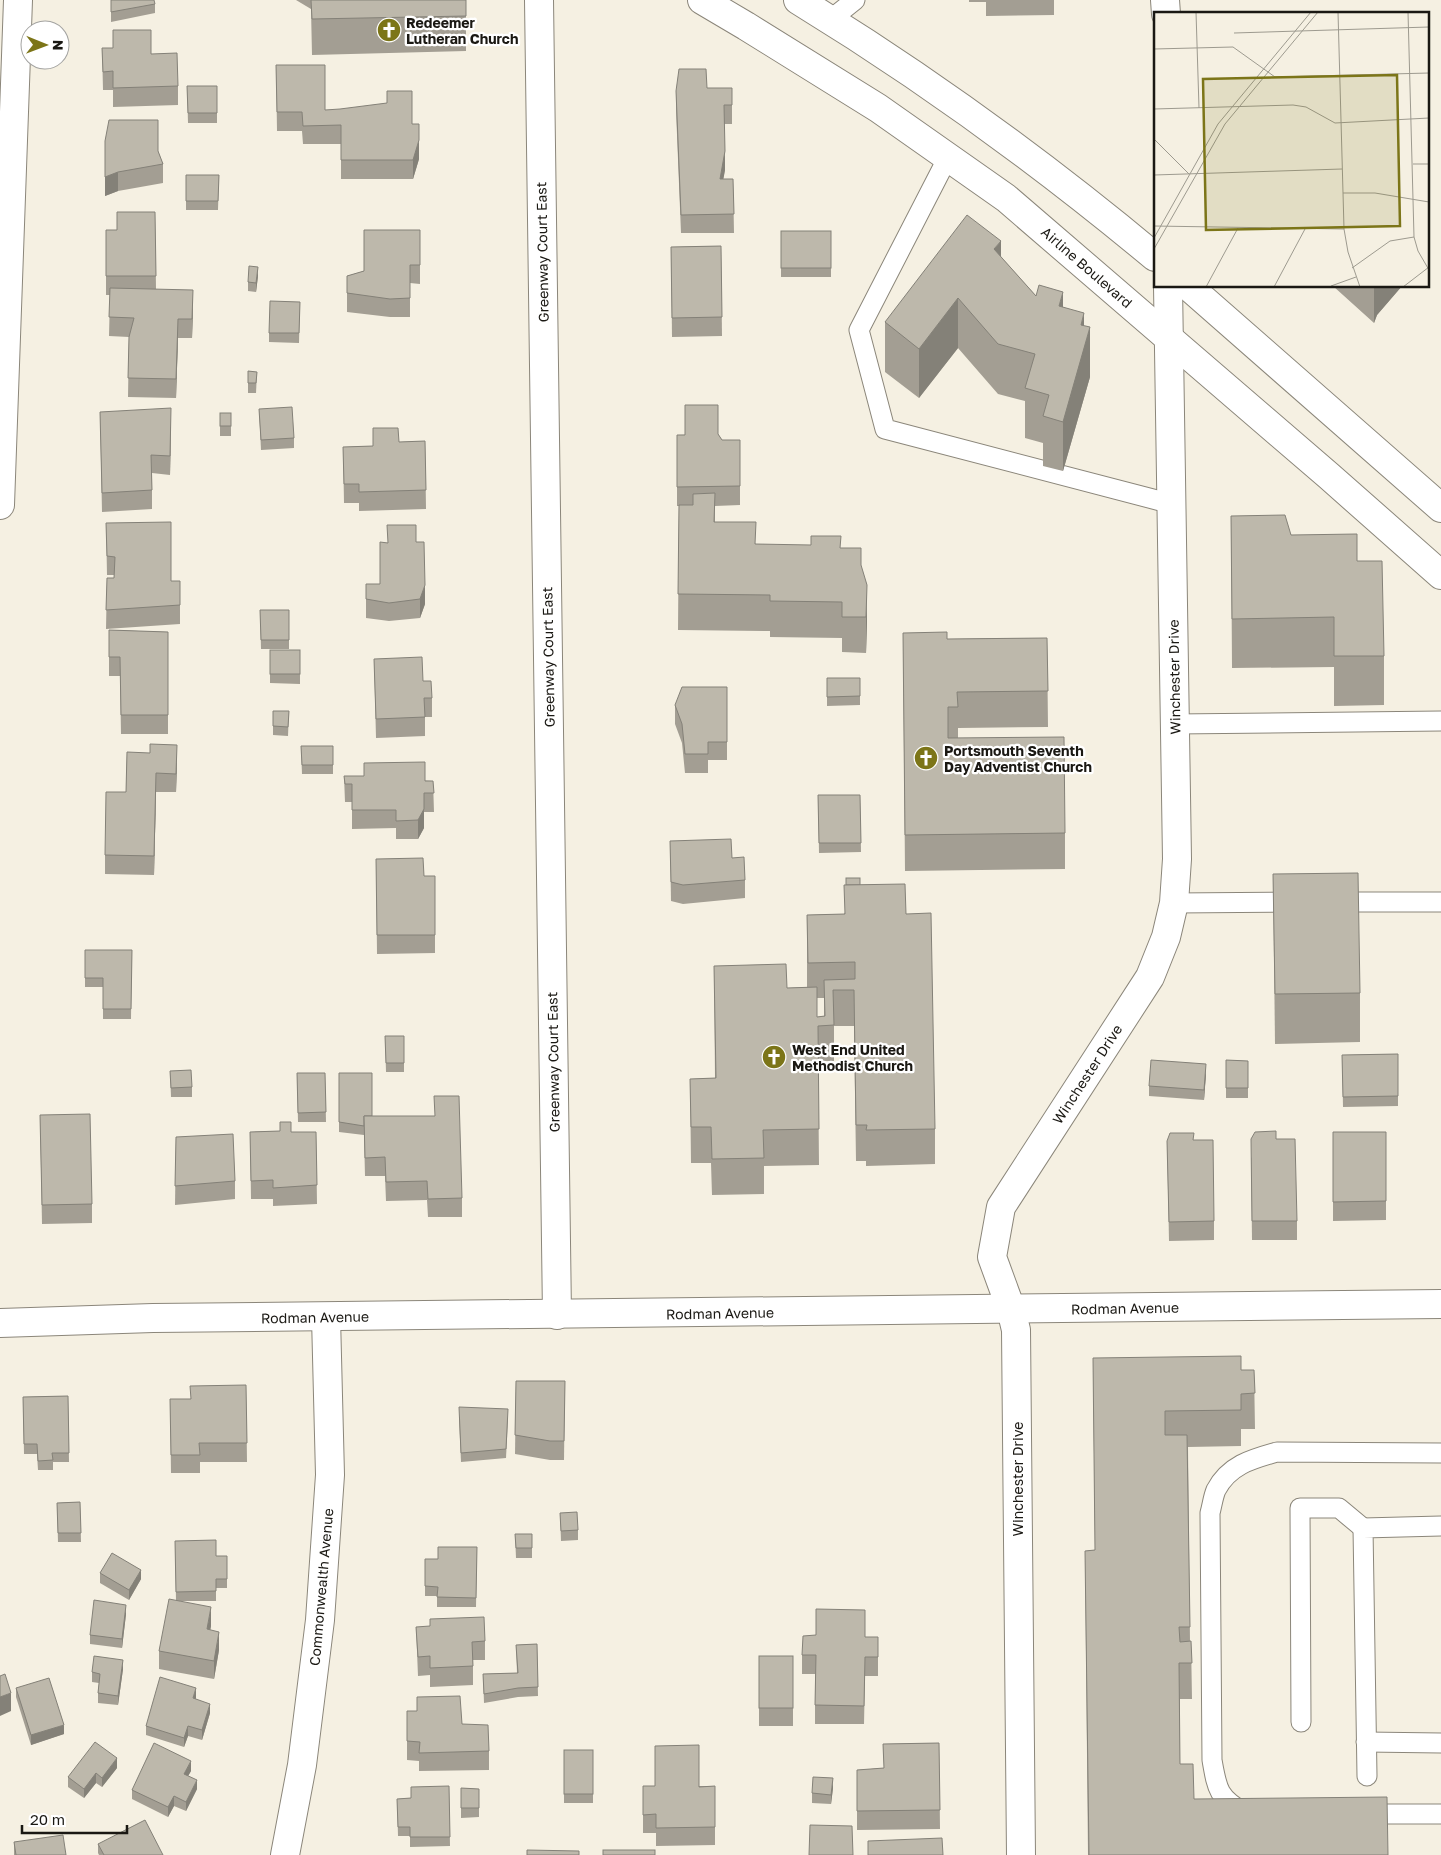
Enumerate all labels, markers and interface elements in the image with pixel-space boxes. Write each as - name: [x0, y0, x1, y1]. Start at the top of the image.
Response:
- inset map: [1154, 12, 1428, 288]
- place label: Redeemer Lutheran Church: [406, 14, 518, 47]
- church icon: Redeemer Lutheran Church: [376, 17, 402, 43]
- north arrow: [20, 20, 70, 70]
- text: N: [50, 40, 67, 51]
- street label: Greenway Court East: [532, 182, 552, 322]
- street label: Airline Boulevard: [1038, 223, 1136, 311]
- street label: Greenway Court East: [538, 587, 558, 727]
- street label: Winchester Drive: [1164, 619, 1184, 735]
- place label: Portsmouth Seventh Day Adventist Church: [944, 742, 1092, 775]
- church icon: Portsmouth Seventh Day Adventist Church: [913, 745, 939, 771]
- street label: Greenway Court East: [543, 992, 563, 1132]
- street label: Winchester Drive: [1049, 1021, 1125, 1127]
- place label: West End United Methodist Church: [792, 1041, 913, 1074]
- church icon: West End United Methodist Church: [761, 1044, 787, 1070]
- street label: Rodman Avenue: [1071, 1299, 1179, 1317]
- street label: Rodman Avenue: [666, 1304, 774, 1322]
- street label: Rodman Avenue: [261, 1308, 369, 1326]
- street label: Winchester Drive: [1009, 1422, 1026, 1536]
- street label: Commonwealth Avenue: [306, 1507, 336, 1667]
- scale bar: [22, 1802, 128, 1834]
- text: 20 m: [30, 1810, 65, 1828]

